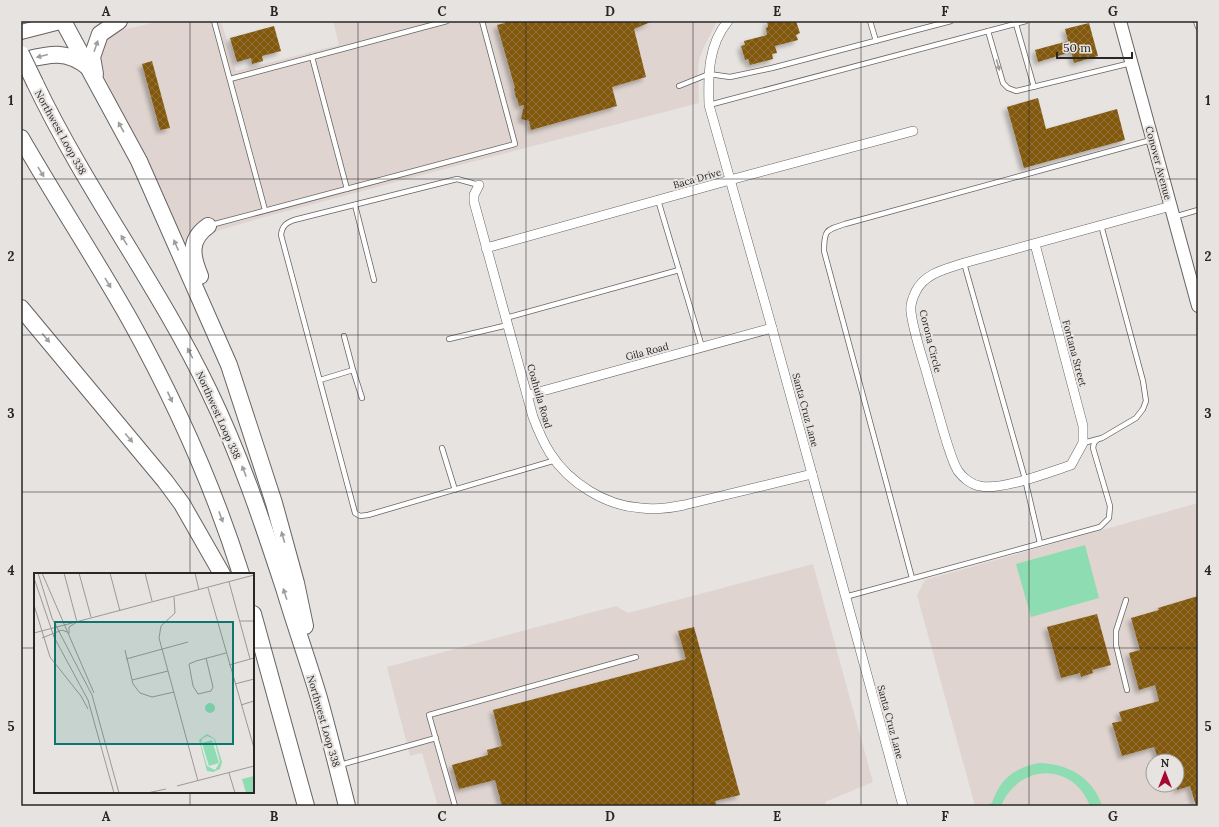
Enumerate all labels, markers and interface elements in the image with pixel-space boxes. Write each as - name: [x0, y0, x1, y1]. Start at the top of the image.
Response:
- text: A: [102, 3, 111, 20]
- text: B: [270, 3, 279, 20]
- text: C: [438, 3, 447, 20]
- text: D: [605, 3, 615, 20]
- text: E: [773, 3, 781, 20]
- text: F: [941, 3, 949, 20]
- text: G: [1108, 3, 1118, 20]
- scale bar: [1057, 34, 1132, 60]
- one-way arrow: [93, 40, 99, 52]
- text: 50 m: [1063, 40, 1091, 55]
- one-way arrow: [36, 53, 48, 59]
- one-way arrow: [995, 59, 1001, 71]
- street label: Northwest Loop 338: [32, 88, 89, 177]
- text: 1: [8, 92, 14, 109]
- text: 1: [1205, 92, 1211, 109]
- one-way arrow: [117, 122, 124, 133]
- street label: Conover Avenue: [1142, 125, 1175, 202]
- street label: Baca Drive: [672, 165, 723, 192]
- one-way arrow: [37, 166, 44, 178]
- one-way arrow: [120, 235, 128, 246]
- one-way arrow: [173, 239, 179, 251]
- text: 2: [8, 248, 15, 265]
- text: 2: [1205, 248, 1212, 265]
- one-way arrow: [104, 278, 112, 288]
- street label: Corona Circle: [916, 308, 945, 374]
- street label: Fontana Street: [1059, 318, 1090, 388]
- one-way arrow: [41, 333, 50, 344]
- street label: Gila Road: [624, 339, 670, 363]
- one-way arrow: [186, 347, 193, 358]
- street label: Coahuila Road: [524, 362, 555, 430]
- street label: Northwest Loop 338: [193, 369, 244, 462]
- street label: Santa Cruz Lane: [789, 372, 822, 449]
- one-way arrow: [167, 391, 173, 403]
- text: 3: [7, 405, 15, 422]
- text: 3: [1204, 405, 1212, 422]
- one-way arrow: [125, 433, 134, 443]
- one-way arrow: [240, 464, 246, 476]
- one-way arrow: [219, 511, 225, 523]
- one-way arrow: [280, 531, 286, 543]
- text: 4: [7, 562, 15, 579]
- text: 4: [1204, 562, 1212, 579]
- inset map: [34, 573, 254, 793]
- one-way arrow: [282, 588, 288, 600]
- street label: Northwest Loop 338: [304, 674, 343, 769]
- street label: Santa Cruz Lane: [874, 684, 907, 761]
- text: 5: [7, 718, 15, 735]
- text: 5: [1204, 718, 1212, 735]
- north arrow: [1145, 753, 1185, 793]
- text: N: [1161, 756, 1170, 770]
- text: A: [102, 808, 111, 825]
- text: B: [270, 808, 279, 825]
- text: C: [438, 808, 447, 825]
- text: D: [605, 808, 615, 825]
- text: E: [773, 808, 781, 825]
- text: F: [941, 808, 949, 825]
- text: G: [1108, 808, 1118, 825]

